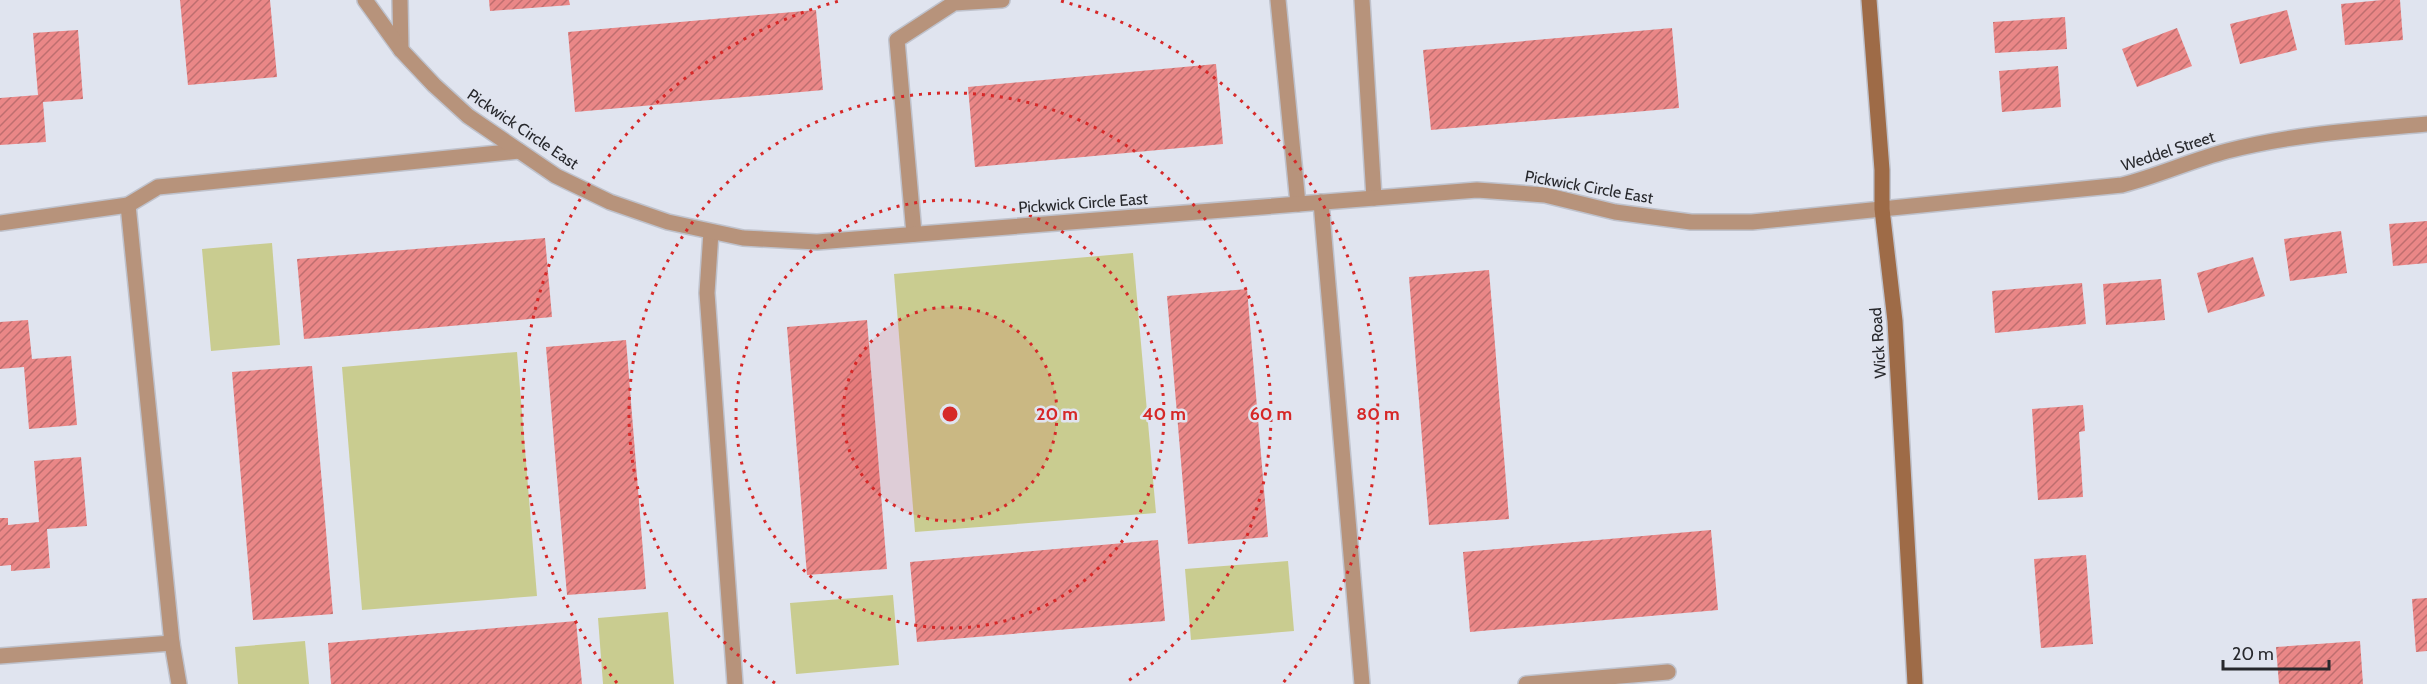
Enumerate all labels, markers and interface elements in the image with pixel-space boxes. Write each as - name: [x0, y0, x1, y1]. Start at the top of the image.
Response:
- street label: Pickwick Circle East: [464, 85, 583, 174]
- street label: Weddel Street: [2119, 127, 2218, 175]
- street label: Pickwick Circle East: [1523, 166, 1655, 208]
- street label: Pickwick Circle East: [1018, 189, 1149, 217]
- street label: Wick Road: [1866, 307, 1890, 379]
- text: 20 m: [1036, 403, 1078, 425]
- text: 40 m: [1142, 403, 1186, 425]
- text: 60 m: [1250, 403, 1292, 425]
- text: 80 m: [1356, 403, 1400, 425]
- centre of rings: [940, 404, 960, 424]
- scale bar: [2223, 633, 2330, 671]
- text: 20 m: [2232, 643, 2274, 665]

